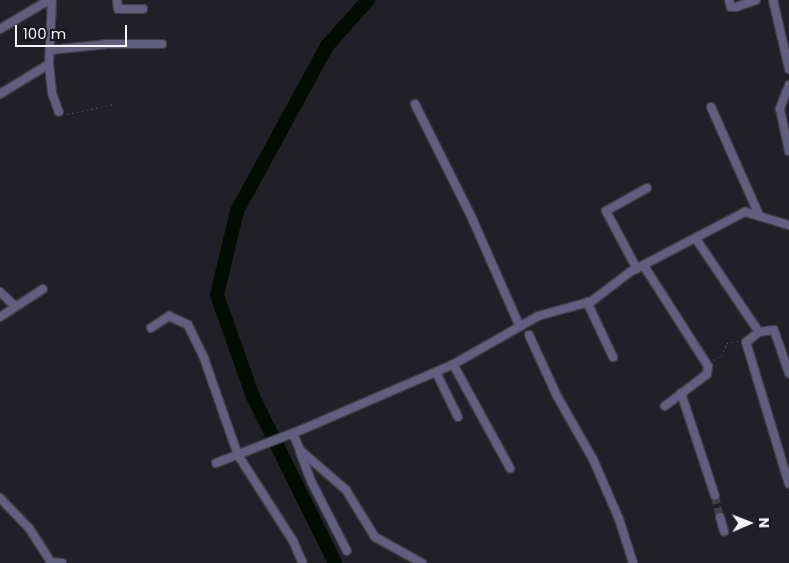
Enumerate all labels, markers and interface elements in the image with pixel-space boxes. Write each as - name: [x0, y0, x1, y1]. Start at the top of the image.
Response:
- scale bar: [18, 15, 130, 47]
- text: 100 m: [23, 23, 66, 44]
- north arrow: [724, 498, 774, 548]
- text: N: [754, 517, 774, 528]

